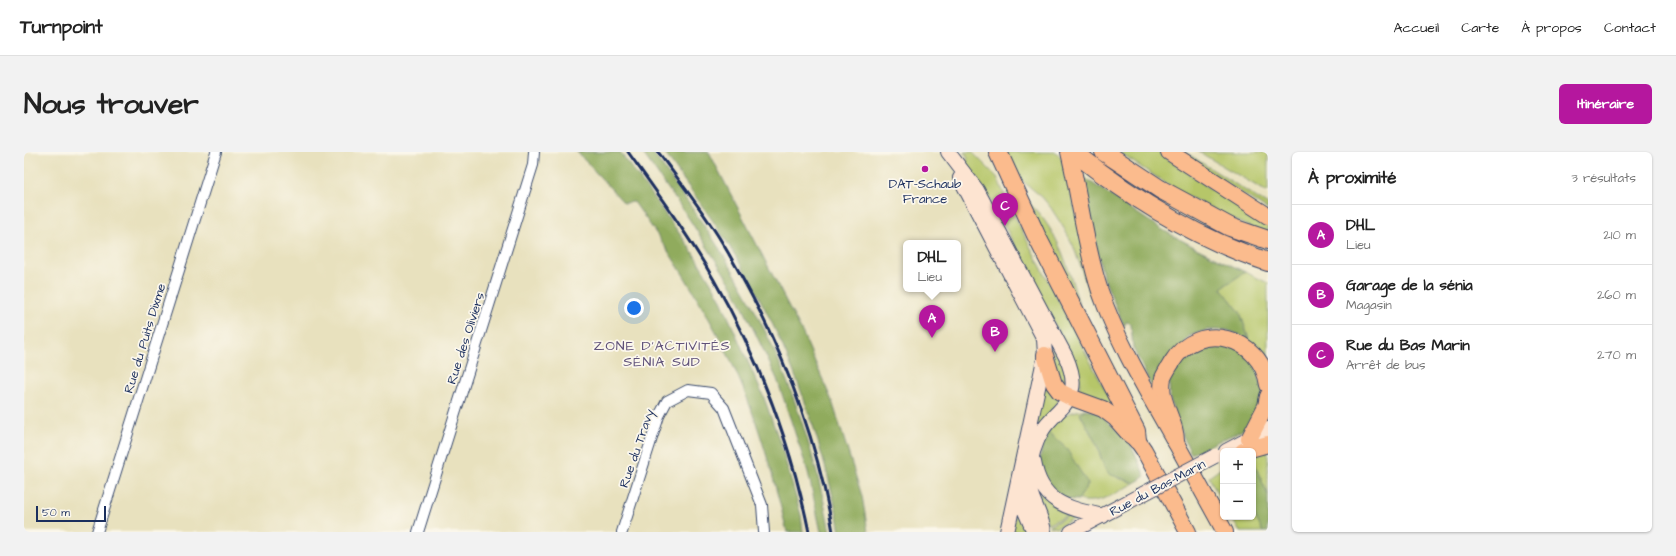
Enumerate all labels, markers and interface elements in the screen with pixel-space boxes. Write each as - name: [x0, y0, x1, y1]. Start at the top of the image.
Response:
- text: Turnpoint: [20, 14, 103, 41]
- text: Accueil: [1394, 18, 1439, 38]
- text: Carte: [1461, 18, 1499, 38]
- text: À propos: [1521, 18, 1582, 38]
- text: Contact: [1604, 18, 1656, 38]
- button: Itinéraire: [1559, 84, 1652, 124]
- text: Nous trouver: [24, 85, 199, 124]
- marker: DAT-Schaub France: [920, 164, 930, 174]
- text: À proximité: [1308, 166, 1397, 190]
- text: 3 résultats: [1571, 169, 1636, 187]
- place label: DAT-Schaub France: [889, 175, 962, 208]
- pin: C: [992, 193, 1018, 226]
- text: DHL: [1346, 215, 1375, 236]
- text: A: [1317, 226, 1325, 244]
- text: 210 m: [1603, 226, 1636, 244]
- text: Lieu: [1346, 236, 1371, 254]
- popup: [903, 240, 961, 292]
- text: DHL: [917, 247, 947, 268]
- text: Lieu: [917, 268, 942, 286]
- text: Garage de la sénia: [1346, 275, 1473, 296]
- street label: Rue du Puits Dixme: [120, 281, 170, 395]
- text: B: [1316, 286, 1326, 304]
- text: 260 m: [1597, 286, 1636, 304]
- street label: Rue des Oliviers: [443, 290, 489, 387]
- text: Magasin: [1346, 296, 1392, 314]
- your location: [624, 298, 644, 318]
- pin: A: [919, 305, 945, 338]
- pin: B: [982, 319, 1008, 352]
- text: Rue du Bas Marin: [1346, 335, 1470, 356]
- district label: ZONE D'ACTIVITÉS SÉNIA SUD: [594, 336, 731, 372]
- text: C: [1316, 346, 1326, 364]
- text: 270 m: [1597, 346, 1636, 364]
- text: Arrêt de bus: [1346, 356, 1426, 374]
- street label: Rue du Travy: [615, 406, 660, 491]
- map controls: [1220, 448, 1256, 520]
- button: +: [1220, 448, 1256, 484]
- street label: Rue du Bas-Marin: [1106, 455, 1209, 521]
- button: −: [1220, 484, 1256, 520]
- scale bar: [36, 504, 106, 523]
- text: 50 m: [42, 505, 70, 520]

